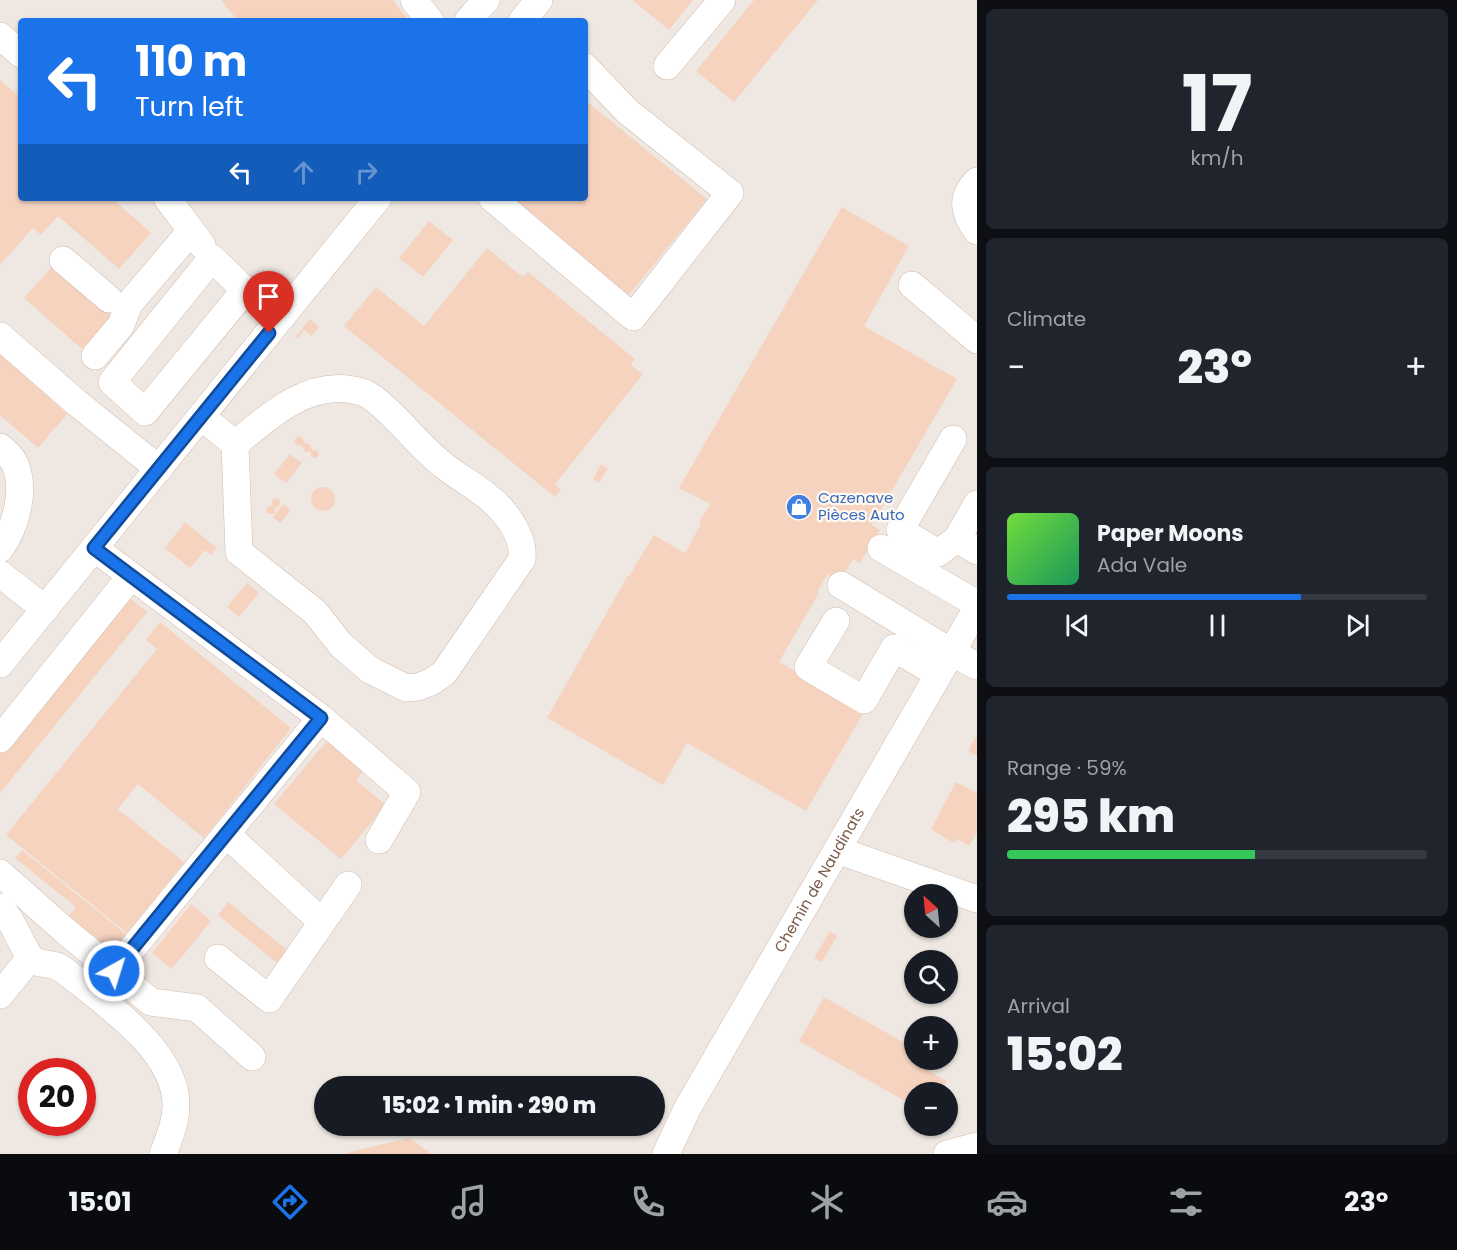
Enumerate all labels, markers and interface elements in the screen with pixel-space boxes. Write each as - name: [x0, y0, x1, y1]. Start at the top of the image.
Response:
- text: 110 m: [135, 32, 247, 91]
- icon: left: [36, 42, 114, 120]
- text: 17: [1181, 49, 1253, 158]
- text: Turn left: [135, 88, 244, 125]
- text: km/h: [1190, 144, 1244, 172]
- icon: left: [224, 156, 257, 189]
- icon: ahead: [287, 156, 320, 189]
- icon: right: [350, 156, 383, 189]
- pin: [243, 271, 294, 333]
- icon: arrive: [252, 280, 285, 313]
- text: Climate: [1007, 305, 1086, 333]
- text: 23°: [1177, 336, 1252, 399]
- text: −: [1007, 344, 1025, 391]
- text: +: [1404, 344, 1427, 391]
- place label: Cazenave Pièces Auto: [818, 487, 905, 525]
- shop icon: Cazenave Pièces Auto: [784, 492, 814, 522]
- text: Paper Moons: [1097, 518, 1244, 549]
- text: Ada Vale: [1097, 551, 1187, 579]
- icon: previous: [1061, 609, 1094, 642]
- icon: pause: [1201, 609, 1234, 642]
- icon: next: [1341, 609, 1374, 642]
- text: Range · 59%: [1007, 754, 1127, 782]
- text: 295 km: [1007, 785, 1175, 848]
- street label: Chemin de Naudinats: [769, 804, 869, 956]
- north arrow: [904, 884, 958, 938]
- map controls: [904, 884, 958, 1136]
- position arrow: [82, 939, 146, 1003]
- button: search: [904, 950, 958, 1004]
- text: Arrival: [1007, 992, 1070, 1020]
- button: +: [904, 1016, 958, 1070]
- text: 15:02: [1007, 1023, 1123, 1086]
- speed limit sign: 20: [18, 1058, 96, 1136]
- button: −: [904, 1082, 958, 1136]
- text: 15:02 · 1 min · 290 m: [383, 1090, 596, 1121]
- icon: directions: [269, 1181, 311, 1223]
- icon: music: [448, 1181, 490, 1223]
- icon: phone: [627, 1181, 669, 1223]
- icon: climate: [806, 1181, 848, 1223]
- icon: car: [986, 1181, 1028, 1223]
- icon: filters: [1165, 1181, 1207, 1223]
- text: 15:01: [69, 1183, 132, 1220]
- text: 23°: [1344, 1183, 1388, 1220]

